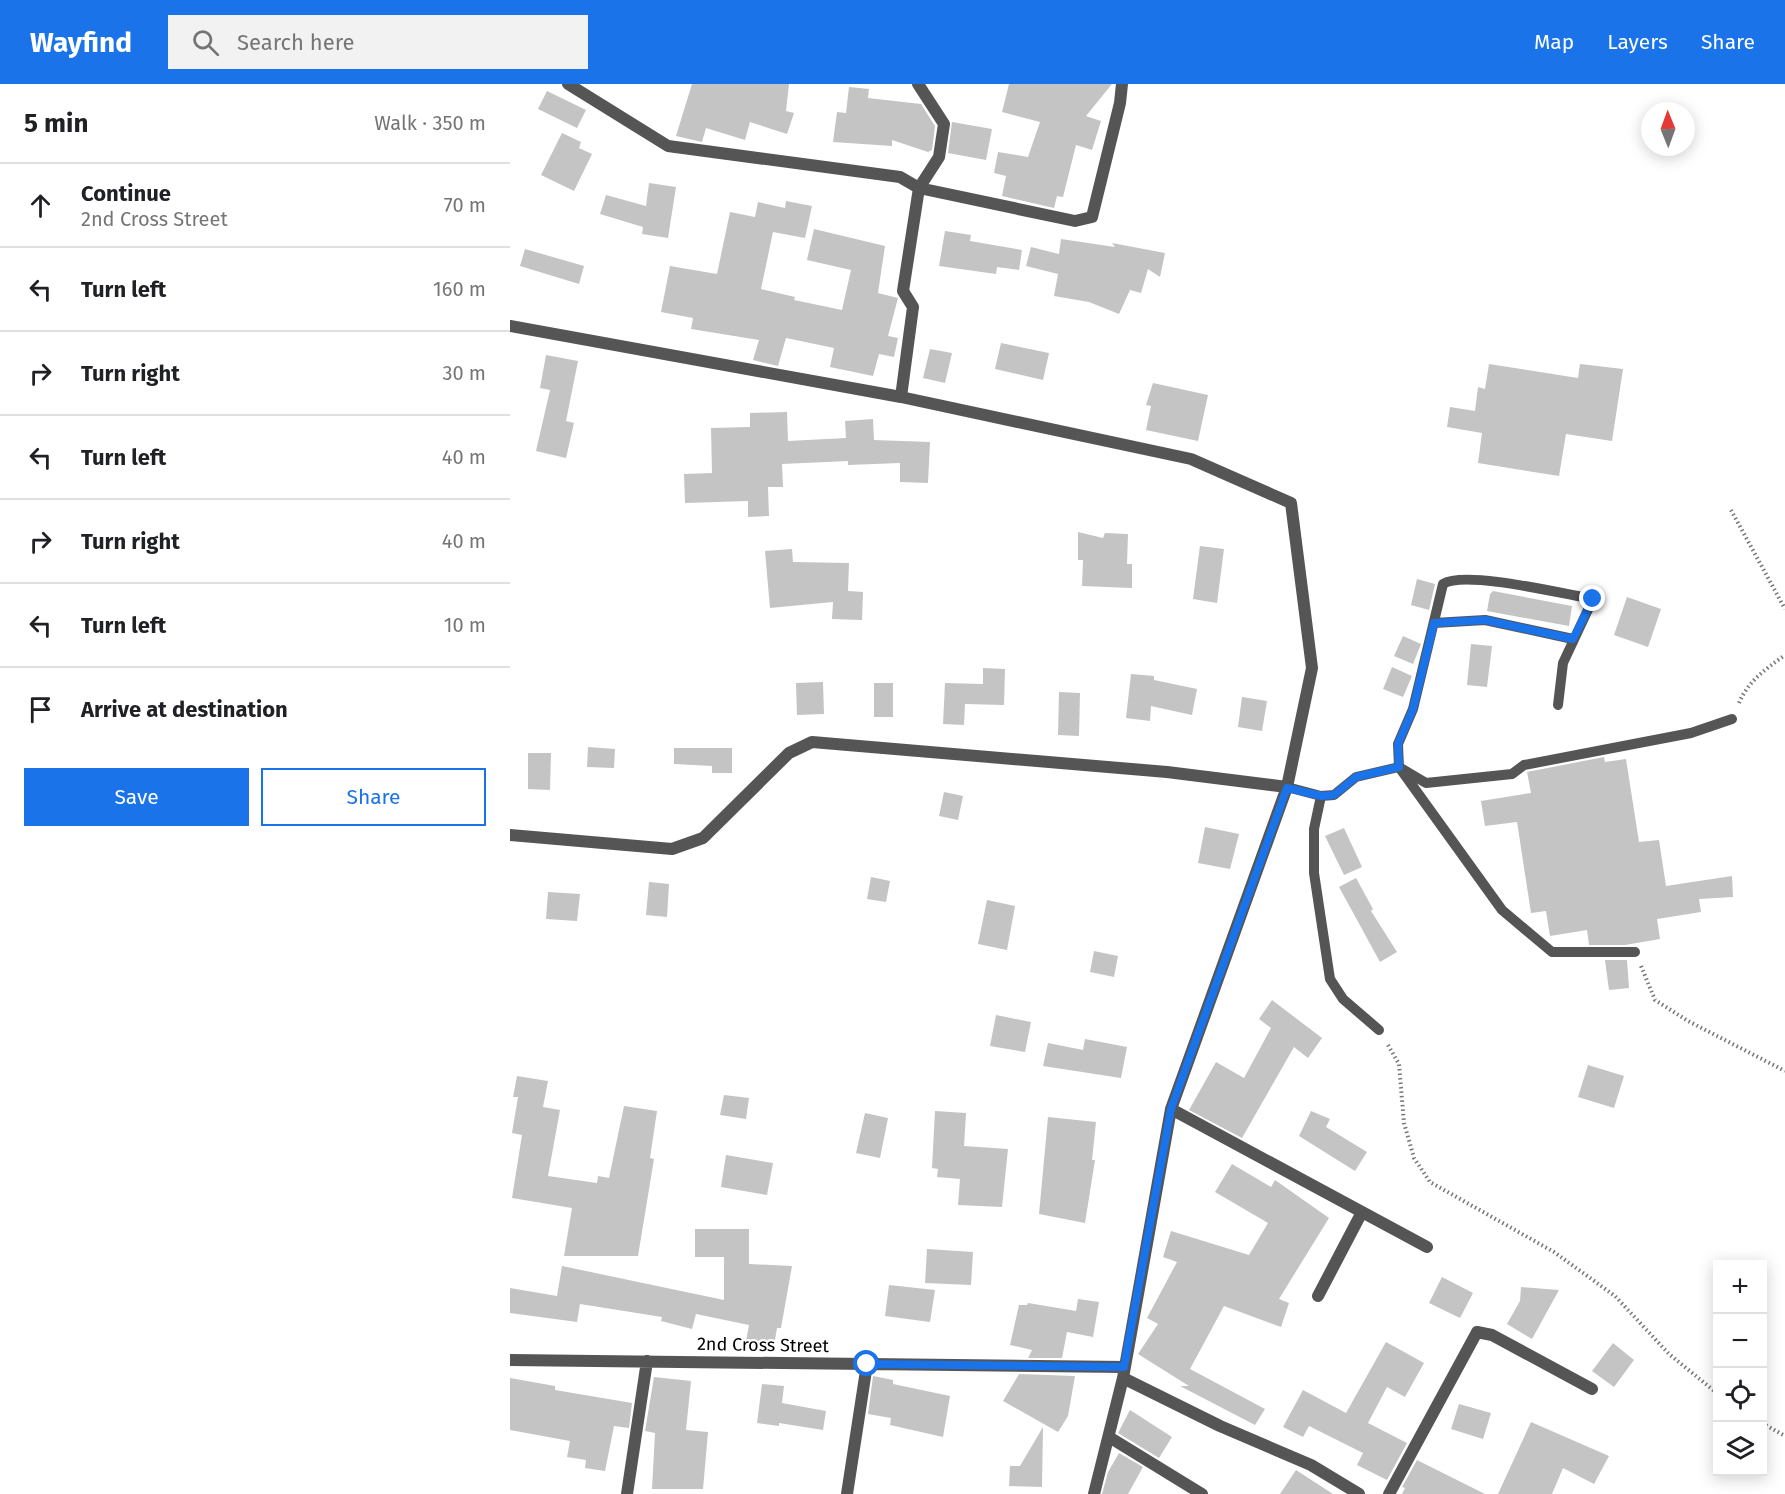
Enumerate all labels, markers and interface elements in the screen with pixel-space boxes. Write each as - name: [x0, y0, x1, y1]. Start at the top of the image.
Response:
- search box: [168, 15, 588, 69]
- text: Wayfind: [30, 26, 132, 59]
- icon: search: [189, 26, 222, 59]
- text: Search here: [237, 29, 355, 56]
- text: Map: [1534, 29, 1574, 55]
- text: Layers: [1607, 29, 1668, 55]
- text: Share: [1701, 29, 1755, 55]
- north arrow: [1641, 102, 1695, 156]
- text: 5 min: [24, 108, 88, 139]
- text: Walk · 350 m: [374, 111, 486, 135]
- text: Continue: [81, 180, 171, 207]
- icon: ahead: [24, 189, 57, 222]
- text: 70 m: [444, 193, 486, 217]
- text: 2nd Cross Street: [81, 207, 228, 231]
- icon: left: [24, 273, 57, 306]
- text: Turn left: [81, 276, 166, 303]
- text: 160 m: [433, 277, 486, 301]
- icon: right: [24, 357, 57, 390]
- text: Turn right: [81, 360, 180, 387]
- text: 30 m: [442, 361, 486, 385]
- icon: left: [24, 441, 57, 474]
- text: Turn left: [81, 444, 166, 471]
- text: 40 m: [442, 445, 486, 469]
- icon: right: [24, 525, 57, 558]
- text: Turn right: [81, 528, 180, 555]
- text: 40 m: [442, 529, 486, 553]
- route end: [1579, 585, 1605, 611]
- icon: left: [24, 609, 57, 642]
- text: Turn left: [81, 612, 166, 639]
- text: 10 m: [444, 613, 486, 637]
- icon: arrive: [24, 693, 57, 726]
- text: Arrive at destination: [81, 696, 288, 723]
- button: Save: [24, 768, 249, 826]
- button: Share: [261, 768, 486, 826]
- map controls: [1713, 1260, 1767, 1476]
- button: +: [1713, 1260, 1767, 1314]
- button: −: [1713, 1314, 1767, 1368]
- street label: 2nd Cross Street: [697, 1333, 830, 1357]
- route start: [853, 1350, 879, 1376]
- button: locate: [1713, 1368, 1767, 1422]
- button: layers: [1713, 1422, 1767, 1476]

